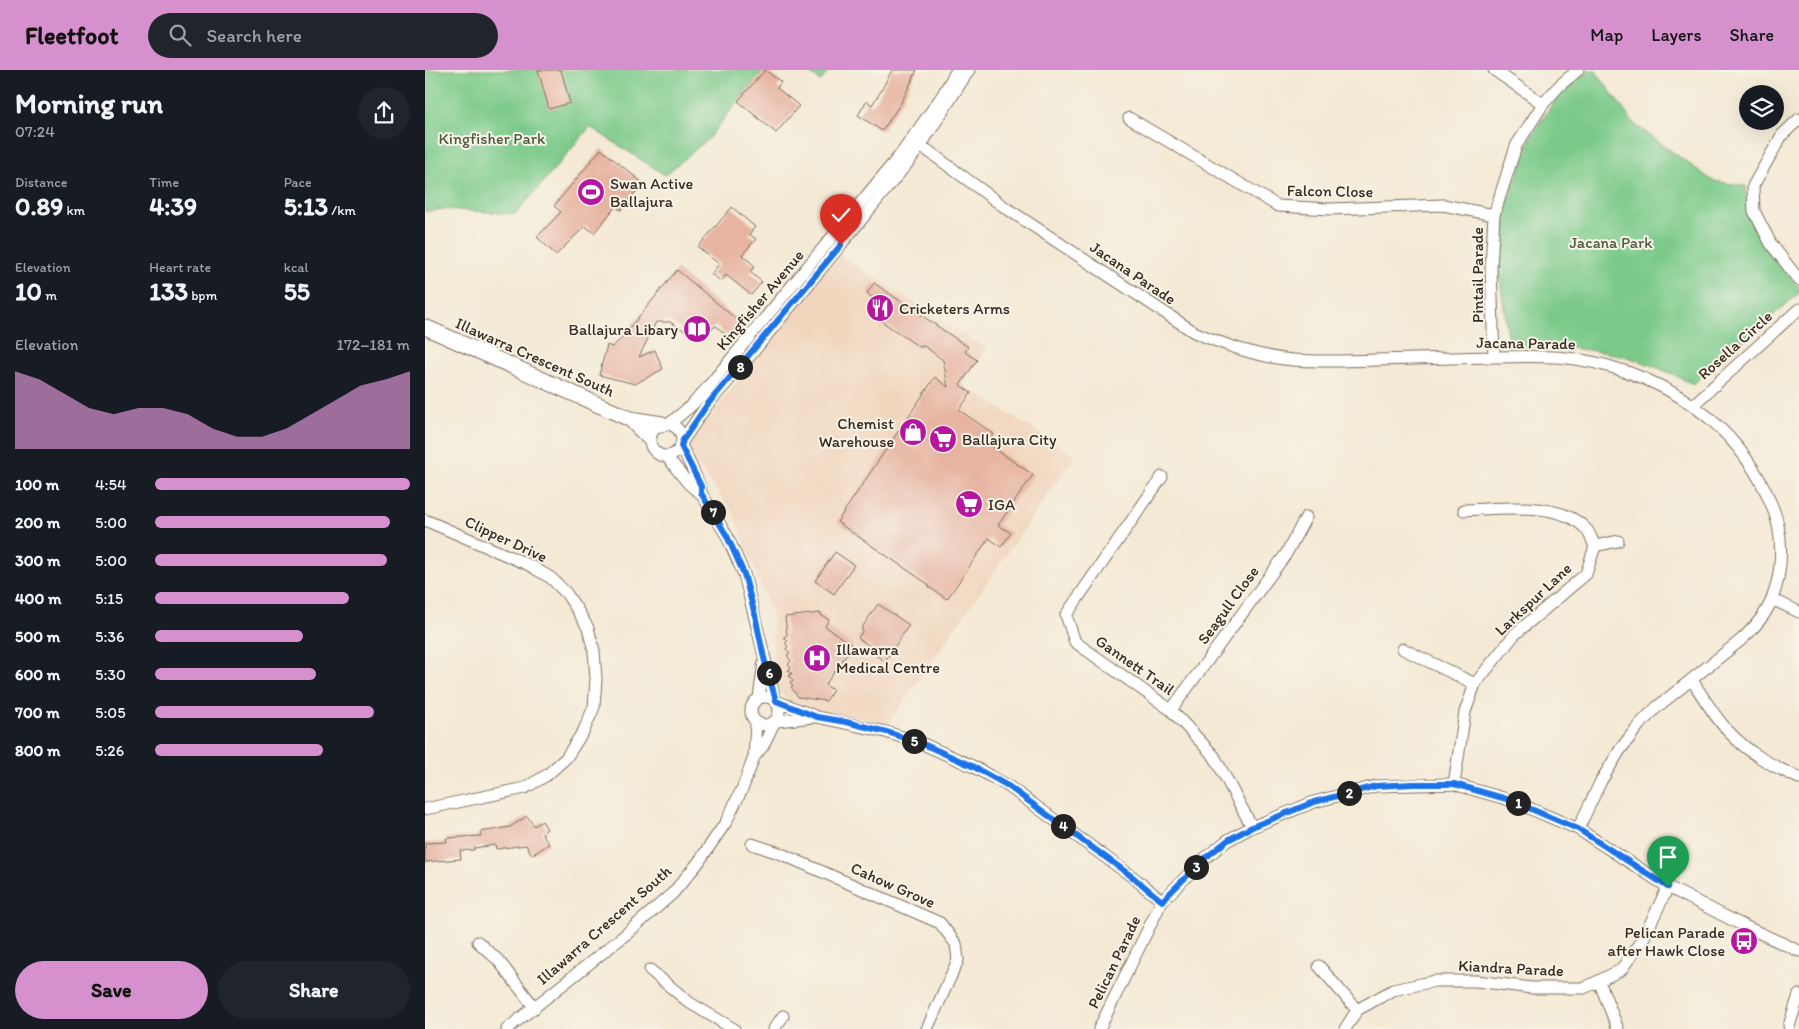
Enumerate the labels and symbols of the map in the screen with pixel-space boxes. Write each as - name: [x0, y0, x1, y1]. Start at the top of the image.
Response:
- park label: Kingfisher Park: [439, 129, 546, 148]
- place label: Swan Active Ballajura: [610, 174, 694, 211]
- sports icon: Swan Active Ballajura: [576, 177, 606, 207]
- street label: Falcon Close: [1287, 181, 1373, 201]
- pin: [820, 194, 862, 245]
- street label: Pintail Parade: [1468, 227, 1487, 323]
- park label: Jacana Park: [1569, 233, 1653, 252]
- street label: Jacana Parade: [1087, 237, 1180, 309]
- street label: Kingfisher Avenue: [712, 246, 808, 354]
- restaurant icon: Cricketers Arms: [865, 293, 895, 323]
- place label: Cricketers Arms: [899, 299, 1010, 318]
- street label: Rosella Circle: [1694, 307, 1776, 383]
- street label: Illawarra Crescent South: [453, 313, 618, 401]
- library icon: Ballajura Libary: [682, 314, 712, 344]
- place label: Ballajura Libary: [569, 320, 678, 339]
- street label: Jacana Parade: [1476, 333, 1576, 353]
- pin: 8: [727, 354, 753, 380]
- place label: Chemist Warehouse: [819, 414, 894, 451]
- shop icon: Chemist Warehouse: [898, 417, 928, 447]
- supermarket icon: Ballajura City: [928, 424, 958, 454]
- place label: Ballajura City: [962, 430, 1057, 449]
- supermarket icon: IGA: [954, 489, 984, 519]
- place label: IGA: [988, 495, 1015, 514]
- pin: 7: [701, 500, 725, 524]
- street label: Clipper Drive: [462, 512, 550, 566]
- street label: Larkspur Lane: [1491, 559, 1575, 639]
- street label: Seagull Close: [1193, 562, 1263, 648]
- street label: Gannett Trail: [1092, 631, 1178, 699]
- place label: Illawarra Medical Centre: [836, 640, 940, 677]
- hospital icon: Illawarra Medical Centre: [802, 643, 832, 673]
- pin: 6: [757, 660, 781, 686]
- pin: 5: [901, 728, 927, 754]
- pin: 2: [1337, 780, 1361, 806]
- pin: 1: [1505, 790, 1531, 816]
- pin: 4: [1051, 814, 1075, 838]
- pin: [1647, 836, 1689, 887]
- pin: 3: [1183, 854, 1209, 880]
- street label: Cahow Grove: [848, 858, 938, 912]
- street label: Illawarra Crescent South: [533, 861, 675, 989]
- street label: Pelican Parade: [1083, 912, 1145, 1011]
- place label: Pelican Parade after Hawk Close: [1607, 923, 1725, 960]
- bus stop icon: Pelican Parade after Hawk Close: [1729, 926, 1759, 956]
- street label: Kiandra Parade: [1458, 956, 1564, 980]

